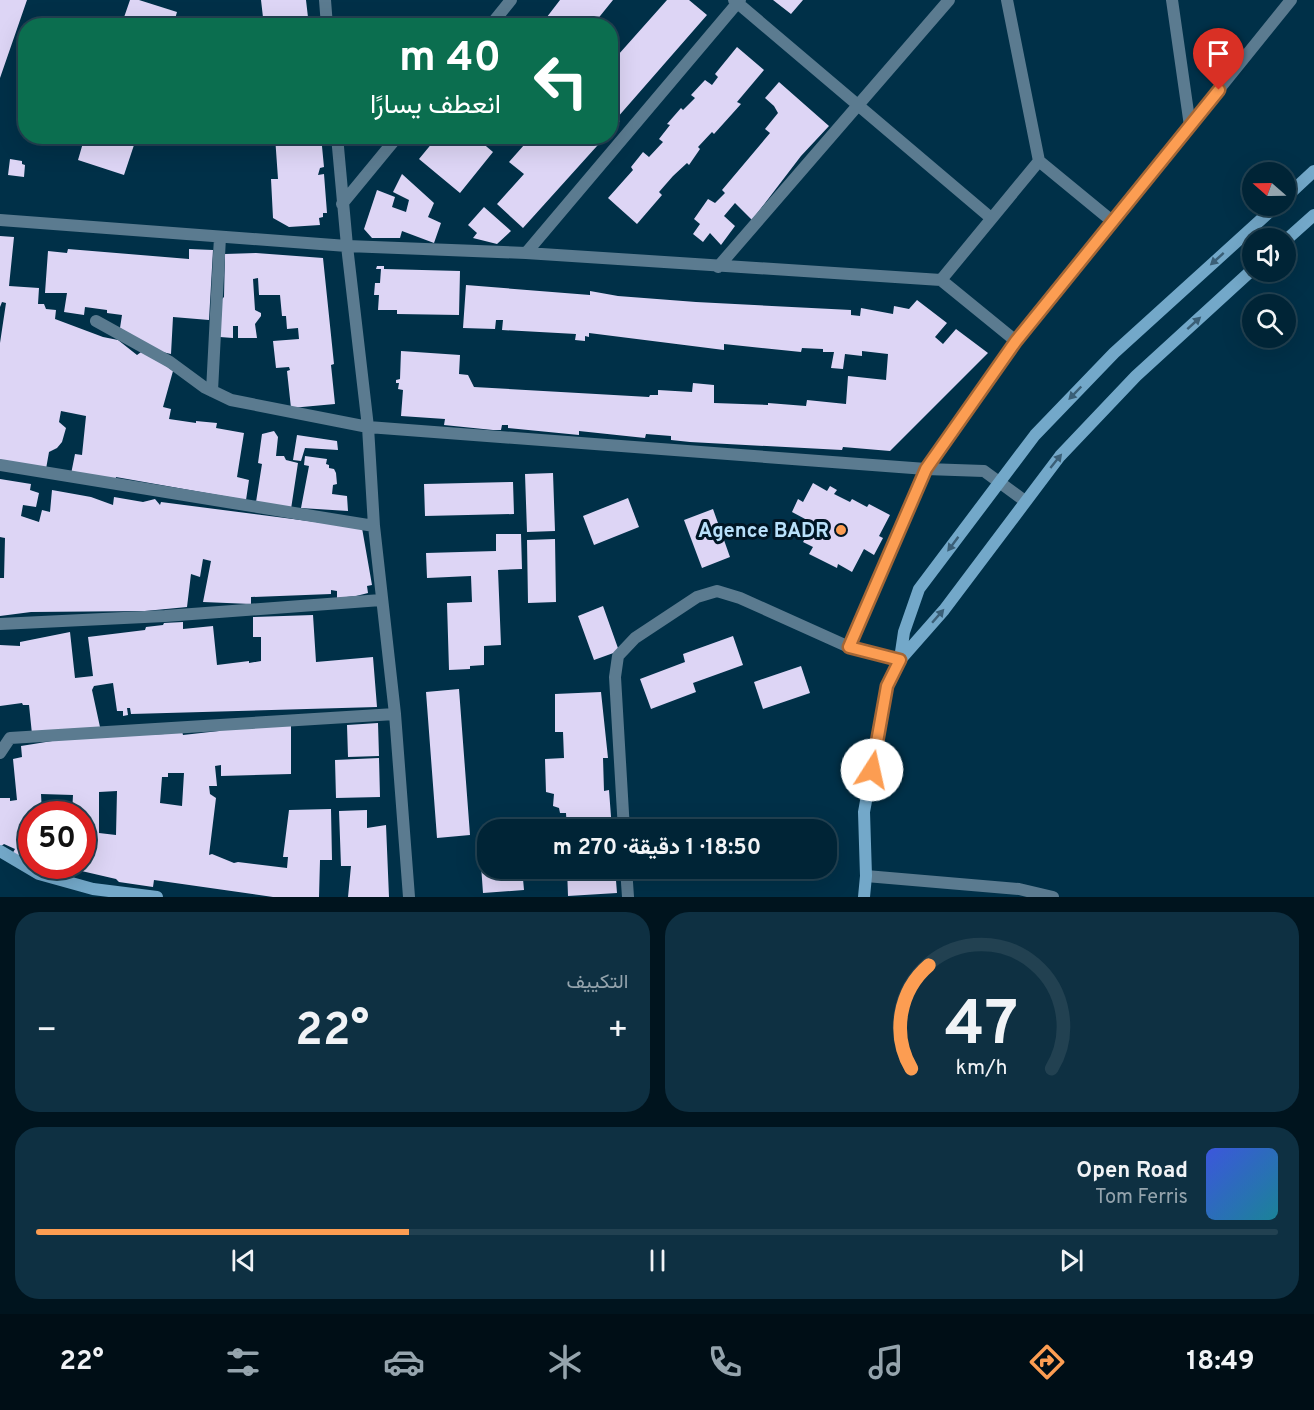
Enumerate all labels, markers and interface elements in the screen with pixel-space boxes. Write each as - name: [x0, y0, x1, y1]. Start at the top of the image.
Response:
- pin: [1193, 28, 1244, 90]
- text: 40 m: [399, 33, 501, 86]
- icon: arrive: [1202, 37, 1235, 70]
- icon: left: [522, 42, 600, 120]
- text: انعطف يسارًا: [370, 89, 501, 123]
- north arrow: [1242, 162, 1296, 216]
- map controls: [1242, 162, 1296, 348]
- button: sound: [1242, 228, 1296, 282]
- one-way arrow: [1210, 252, 1225, 265]
- button: search: [1242, 294, 1296, 348]
- one-way arrow: [1186, 317, 1201, 330]
- one-way arrow: [1069, 385, 1082, 400]
- one-way arrow: [1050, 453, 1063, 469]
- place label: Agence BADR: [698, 519, 829, 545]
- marker: Agence BADR: [834, 523, 848, 537]
- one-way arrow: [947, 536, 959, 552]
- one-way arrow: [931, 609, 944, 624]
- position arrow: [840, 738, 904, 802]
- speed limit sign: 50: [18, 801, 96, 879]
- text: 18:50 · 1 دقيقة · 270 m: [553, 835, 761, 862]
- text: التكييف: [566, 970, 629, 996]
- text: 47: [945, 988, 1019, 1067]
- text: 22°: [295, 1004, 369, 1061]
- text: −: [36, 1011, 57, 1053]
- text: +: [607, 1011, 628, 1053]
- text: km/h: [956, 1055, 1008, 1082]
- text: Open Road: [1076, 1158, 1188, 1185]
- text: Tom Ferris: [1095, 1185, 1188, 1211]
- icon: previous: [227, 1244, 260, 1277]
- icon: pause: [641, 1244, 674, 1277]
- icon: next: [1055, 1244, 1088, 1277]
- icon: filters: [222, 1341, 264, 1383]
- icon: car: [383, 1341, 425, 1383]
- icon: climate: [544, 1341, 586, 1383]
- icon: phone: [704, 1341, 746, 1383]
- icon: music: [865, 1341, 907, 1383]
- icon: directions: [1026, 1341, 1068, 1383]
- text: 22°: [59, 1345, 104, 1379]
- text: 18:49: [1186, 1345, 1255, 1379]

